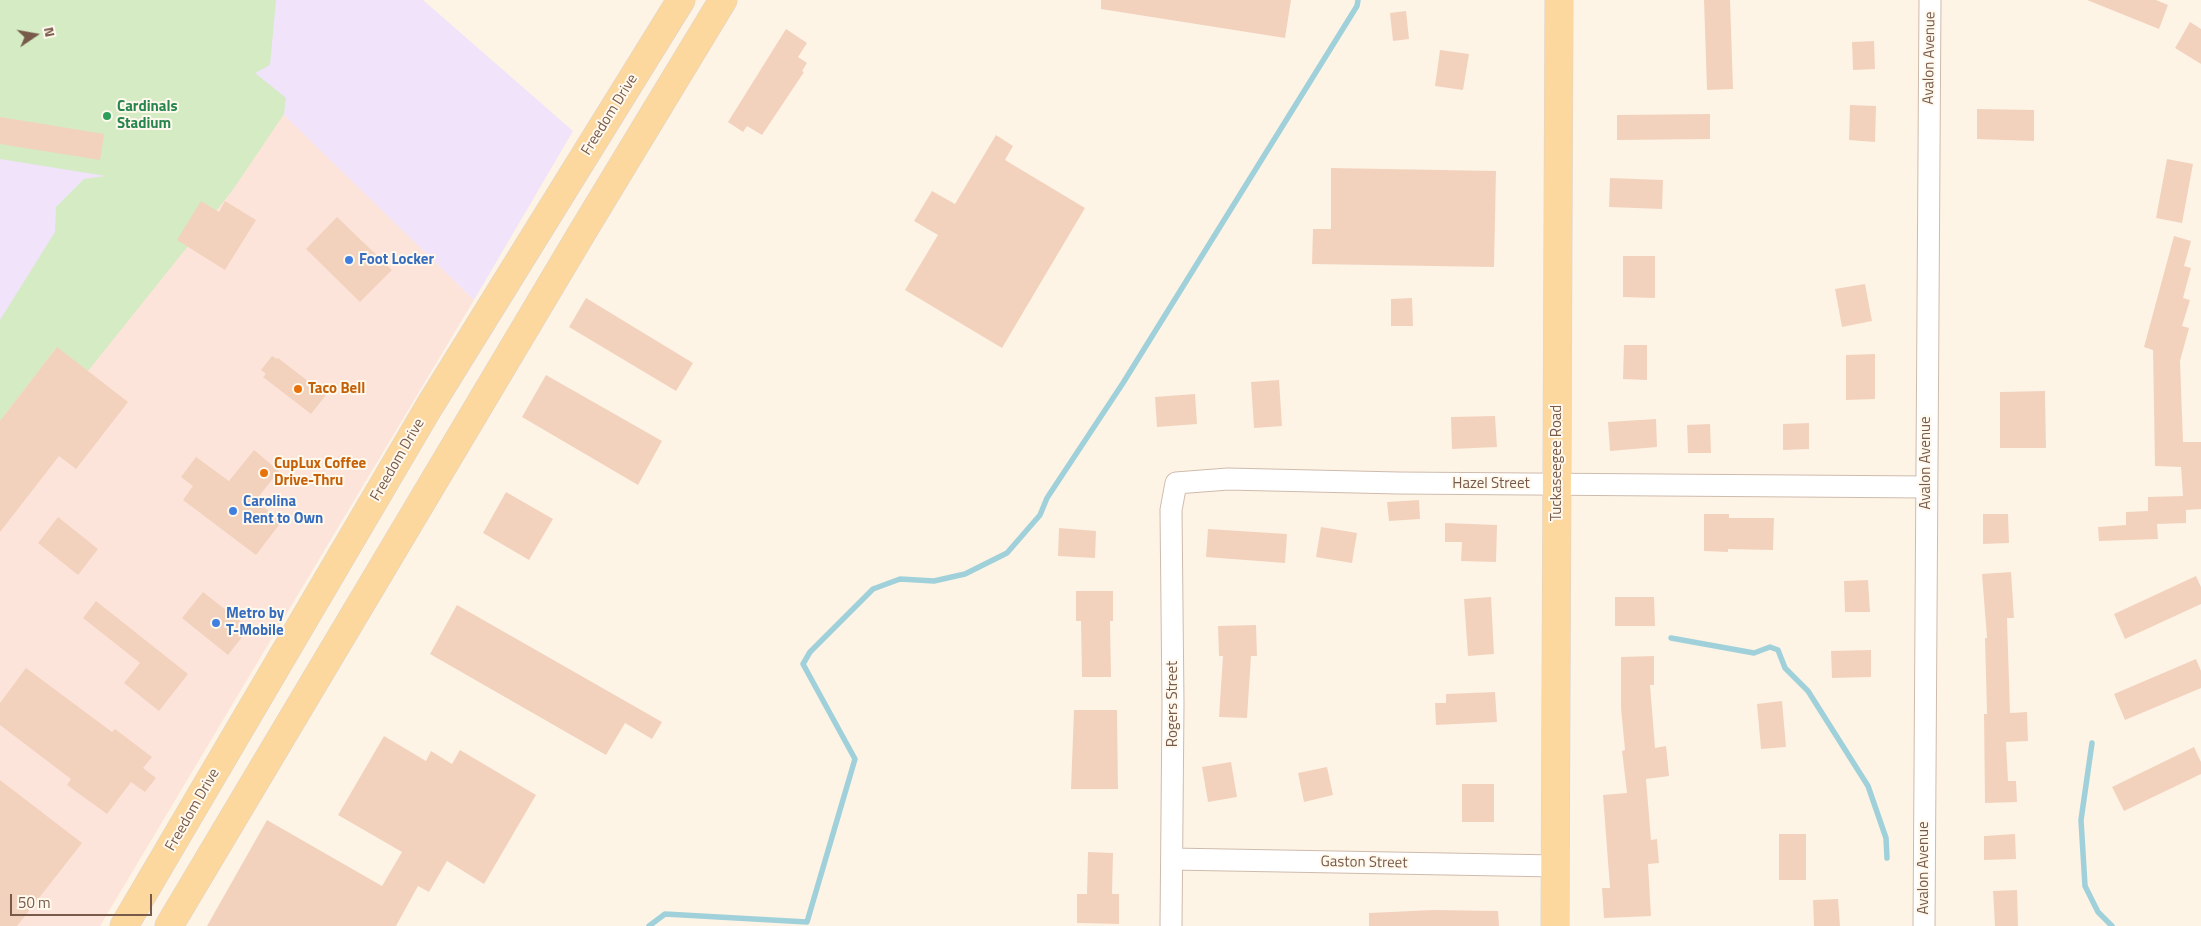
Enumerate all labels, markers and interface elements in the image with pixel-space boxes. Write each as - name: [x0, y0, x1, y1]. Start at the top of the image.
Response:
- north arrow: [10, 10, 60, 60]
- street label: Avalon Avenue: [1920, 11, 1940, 105]
- text: N: [39, 25, 61, 39]
- street label: Freedom Drive: [578, 71, 642, 159]
- place label: Cardinals Stadium: [117, 98, 178, 133]
- marker: Cardinals Stadium: [101, 110, 113, 122]
- place label: Foot Locker: [359, 251, 434, 269]
- marker: Foot Locker: [343, 254, 355, 266]
- place label: Taco Bell: [308, 380, 365, 398]
- marker: Taco Bell: [292, 383, 304, 395]
- street label: Tuckaseegee Road: [1548, 405, 1566, 521]
- street label: Freedom Drive: [367, 416, 429, 504]
- street label: Avalon Avenue: [1917, 417, 1935, 509]
- place label: CupLux Coffee Drive-Thru: [274, 455, 366, 490]
- marker: CupLux Coffee Drive-Thru: [258, 467, 270, 479]
- street label: Hazel Street: [1452, 475, 1530, 493]
- place label: Carolina Rent to Own: [243, 493, 323, 528]
- marker: Carolina Rent to Own: [227, 505, 239, 517]
- place label: Metro by T-Mobile: [226, 605, 284, 640]
- marker: Metro by T-Mobile: [210, 617, 222, 629]
- street label: Rogers Street: [1164, 661, 1182, 747]
- street label: Freedom Drive: [162, 766, 224, 854]
- street label: Avalon Avenue: [1915, 822, 1933, 914]
- street label: Gaston Street: [1320, 853, 1408, 873]
- scale bar: [12, 884, 155, 916]
- text: 50 m: [18, 891, 51, 914]

